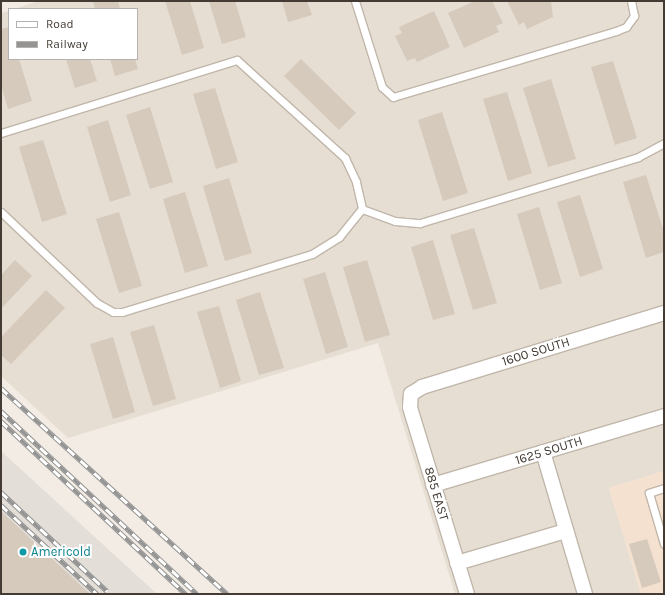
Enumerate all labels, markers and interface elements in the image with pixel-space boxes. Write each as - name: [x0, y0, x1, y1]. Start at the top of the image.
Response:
- legend: [8, 8, 138, 60]
- text: Road: [46, 17, 74, 31]
- text: Railway: [46, 37, 88, 51]
- street label: 1600 SOUTH: [500, 334, 572, 370]
- street label: 1625 SOUTH: [513, 433, 585, 469]
- street label: 885 EAST: [420, 465, 452, 523]
- place label: Americold: [31, 544, 91, 560]
- marker: Americold: [18, 547, 28, 557]

